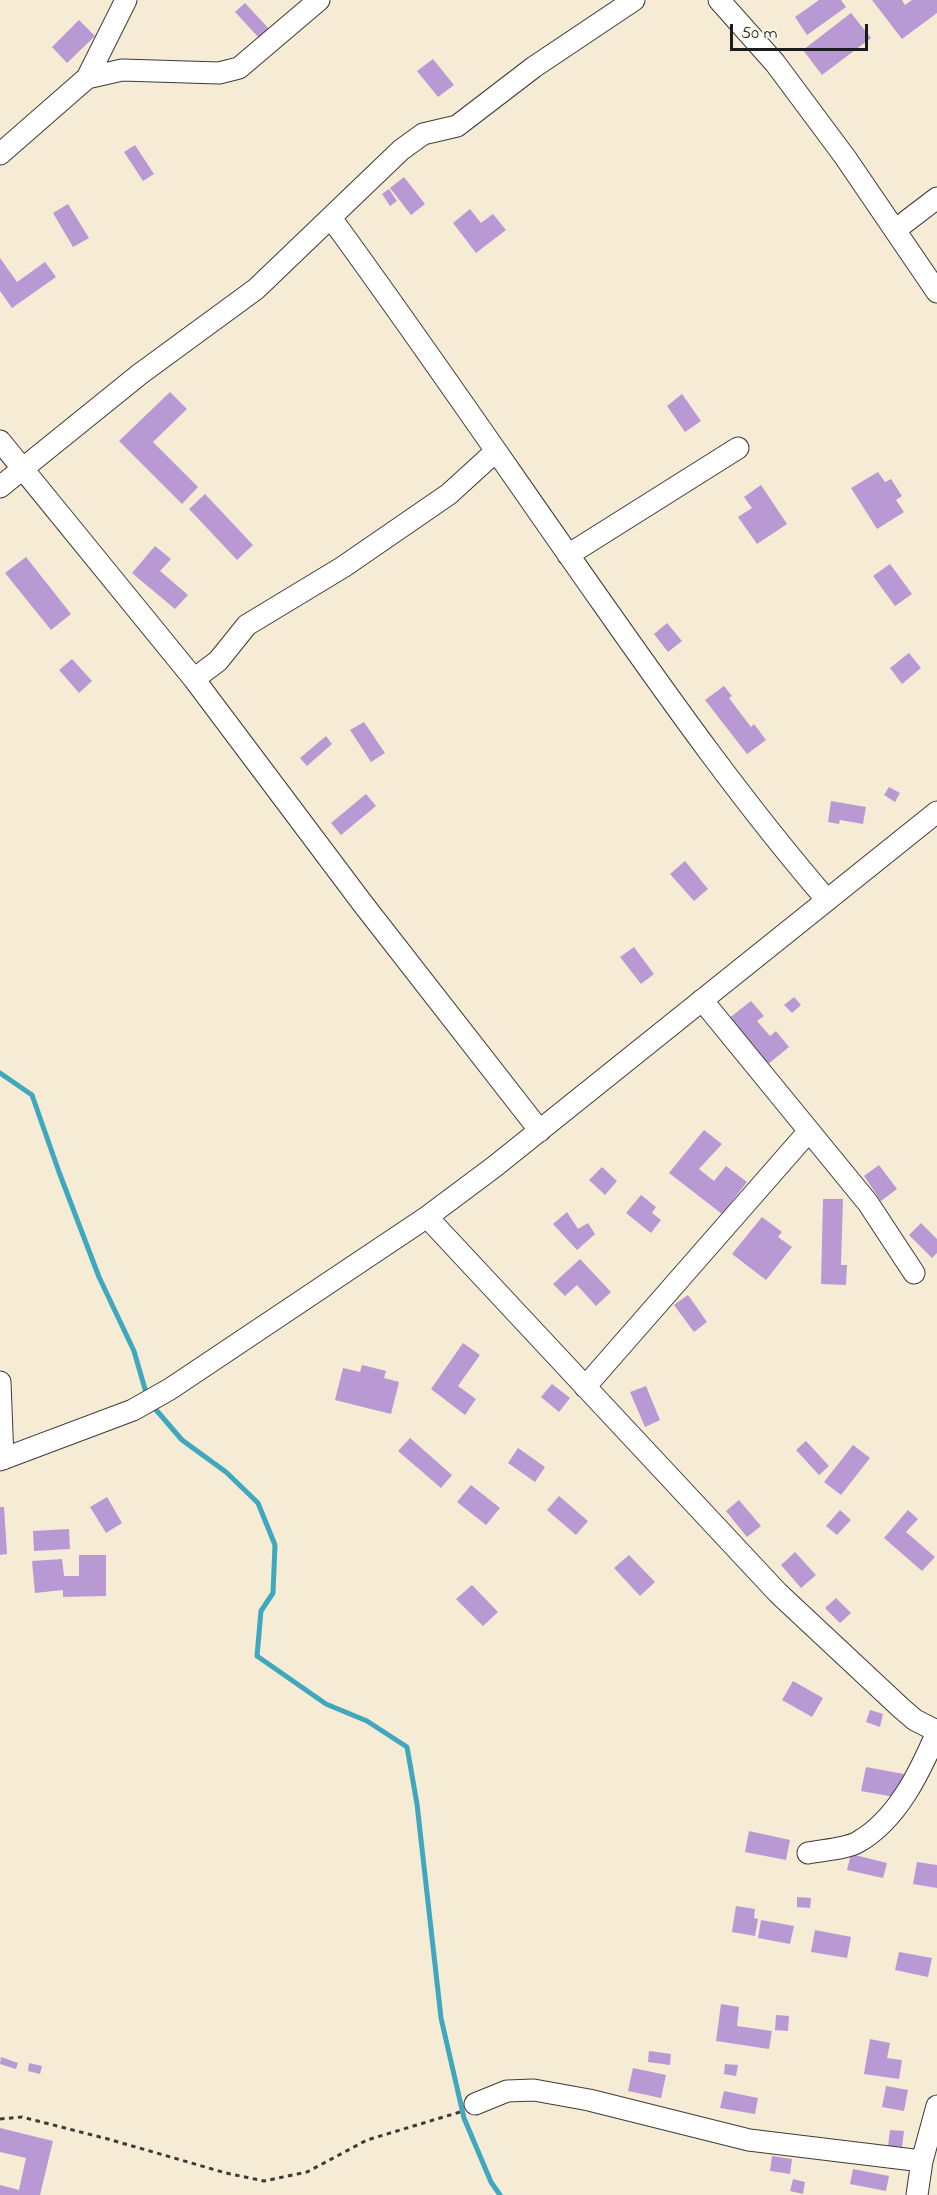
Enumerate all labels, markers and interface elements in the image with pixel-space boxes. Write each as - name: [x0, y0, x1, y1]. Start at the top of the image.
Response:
- scale bar: [733, 12, 871, 50]
- text: 50 m: [741, 21, 778, 47]

